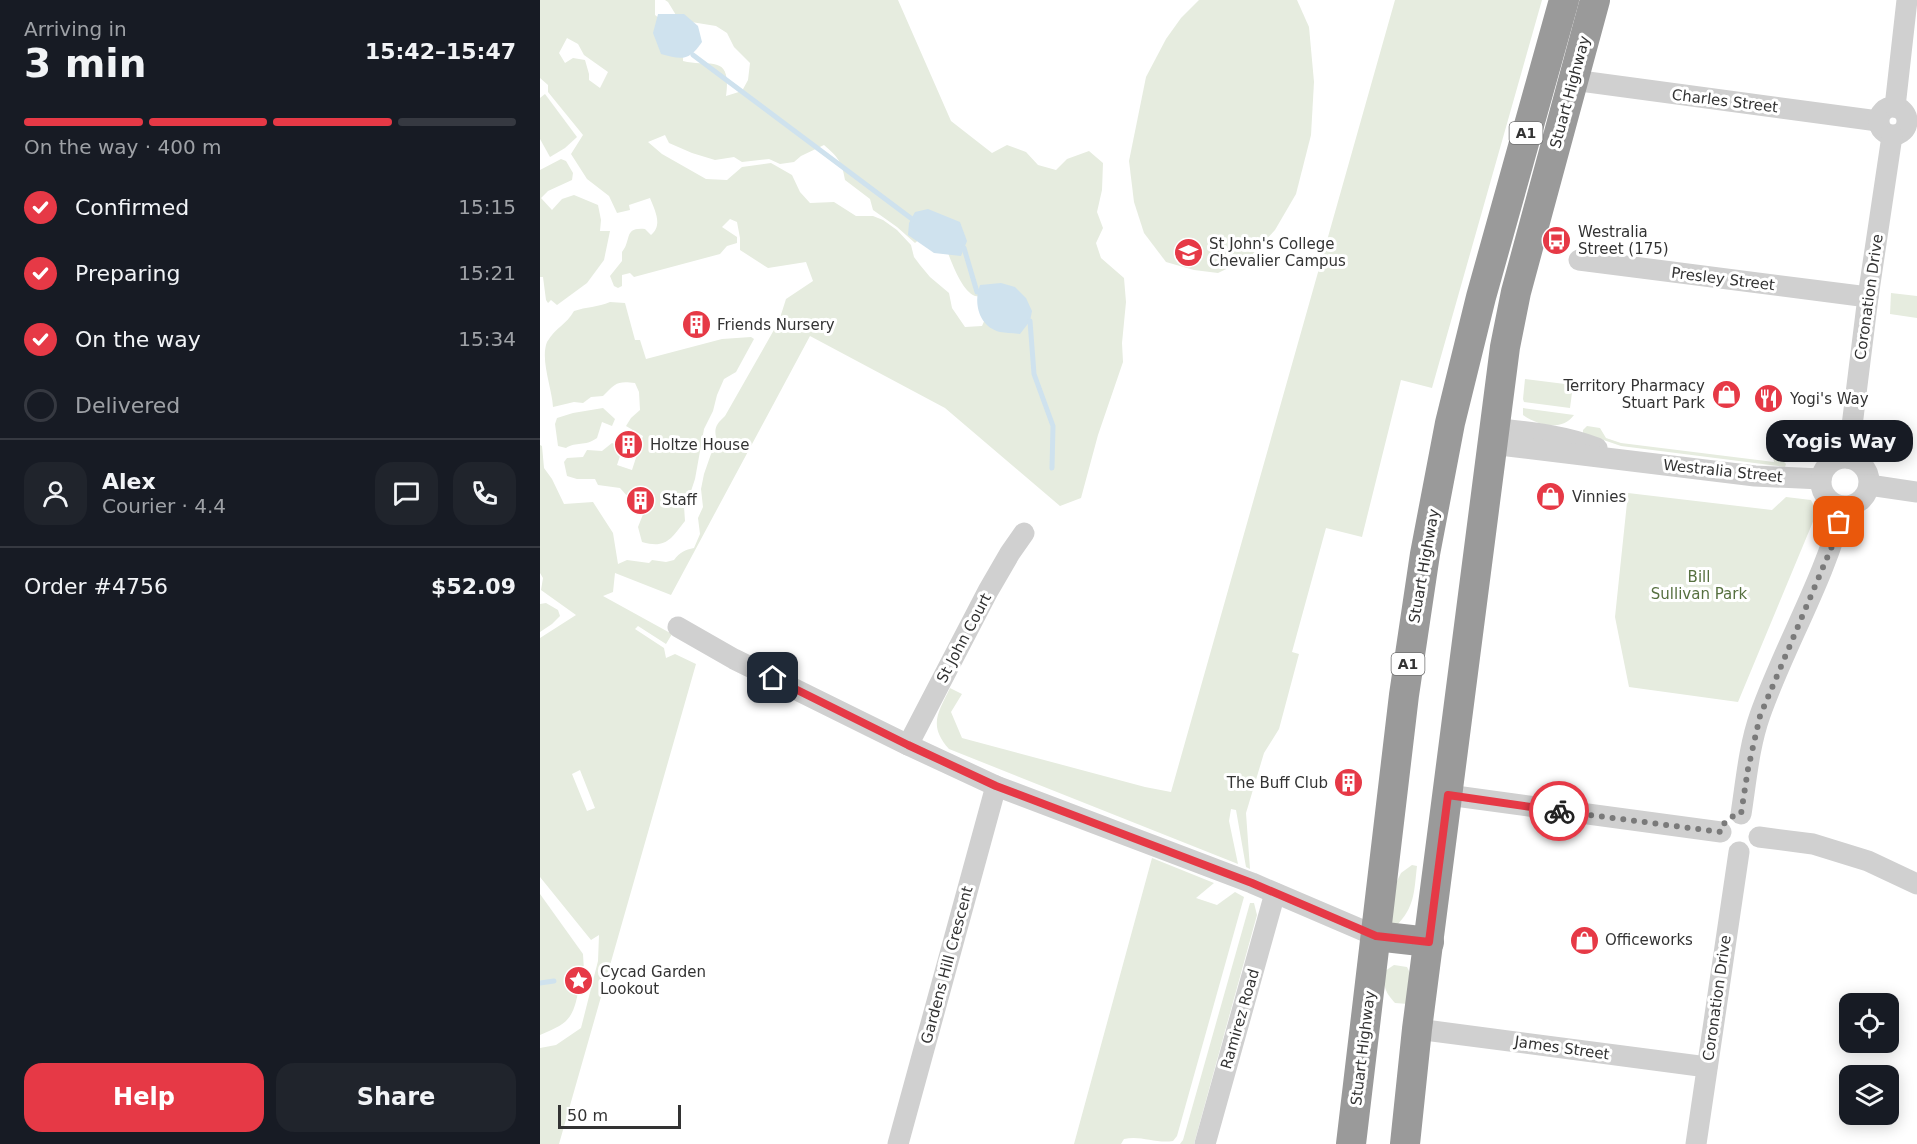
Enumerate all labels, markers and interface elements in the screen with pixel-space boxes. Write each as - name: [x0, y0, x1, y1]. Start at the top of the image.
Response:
- text: Arriving in: [24, 17, 127, 41]
- street label: Stuart Highway: [1546, 34, 1594, 150]
- text: 15:42–15:47: [365, 39, 516, 64]
- text: 3 min: [24, 41, 146, 86]
- street label: Charles Street: [1671, 86, 1779, 116]
- road number: A1: [1510, 122, 1542, 144]
- text: On the way · 400 m: [24, 135, 222, 159]
- icon: check: [24, 191, 57, 224]
- text: Confirmed: [75, 195, 189, 220]
- text: 15:15: [458, 195, 516, 219]
- place label: Westralia Street (175): [1578, 223, 1669, 258]
- bus stop icon: Westralia Street (175): [1541, 225, 1573, 257]
- street label: Coronation Drive: [1851, 233, 1887, 361]
- place label: St John's College Chevalier Campus: [1209, 235, 1346, 270]
- school or university icon: St John's College Chevalier Campus: [1172, 237, 1204, 269]
- icon: check: [24, 257, 57, 290]
- text: Preparing: [75, 261, 181, 286]
- text: 15:21: [458, 261, 516, 285]
- street label: Presley Street: [1670, 264, 1776, 294]
- building icon: Friends Nursery: [680, 309, 712, 341]
- place label: Friends Nursery: [717, 316, 835, 334]
- icon: check: [24, 323, 57, 356]
- text: On the way: [75, 327, 201, 352]
- text: 15:34: [458, 327, 516, 351]
- place label: Territory Pharmacy Stuart Park: [1562, 377, 1705, 412]
- shop icon: Territory Pharmacy Stuart Park: [1710, 379, 1742, 411]
- restaurant icon: Yogi's Way: [1753, 383, 1785, 415]
- place label: Yogi's Way: [1789, 390, 1869, 408]
- text: Delivered: [75, 393, 180, 418]
- callout: Yogis Way: [1766, 420, 1912, 462]
- building icon: Holtze House: [613, 429, 645, 461]
- text: Yogis Way: [1783, 429, 1896, 453]
- place label: Holtze House: [650, 436, 749, 454]
- street label: Westralia Street: [1662, 456, 1784, 486]
- button: person: [24, 462, 87, 525]
- button: chat: [375, 462, 438, 525]
- button: phone: [453, 462, 516, 525]
- text: Alex: [102, 469, 156, 494]
- shop icon: Vinnies: [1535, 481, 1567, 513]
- building icon: Staff: [625, 484, 657, 516]
- place label: Vinnies: [1572, 488, 1627, 506]
- place label: Staff: [662, 491, 698, 509]
- text: Courier · 4.4: [102, 494, 226, 518]
- pin: [1813, 496, 1864, 547]
- icon: bag: [1822, 505, 1855, 538]
- street label: Stuart Highway: [1405, 507, 1443, 625]
- park label: Bill Sullivan Park: [1651, 568, 1747, 603]
- text: Order #4756: [24, 574, 168, 599]
- text: $52.09: [431, 574, 516, 599]
- street label: St John Court: [933, 590, 995, 686]
- pin: [747, 652, 798, 703]
- road number: A1: [1392, 653, 1424, 675]
- icon: home: [756, 661, 789, 694]
- building icon: The Buff Club: [1333, 767, 1365, 799]
- place label: The Buff Club: [1226, 774, 1328, 792]
- courier: [1529, 781, 1589, 841]
- icon: bike: [1543, 795, 1576, 828]
- street label: Gardens Hill Crescent: [917, 884, 977, 1046]
- shop icon: Officeworks: [1568, 924, 1600, 956]
- place label: Officeworks: [1605, 931, 1693, 949]
- street label: Coronation Drive: [1699, 934, 1735, 1062]
- place label: Cycad Garden Lookout: [600, 963, 706, 998]
- place icon: Cycad Garden Lookout: [563, 965, 595, 997]
- street label: Ramirez Road: [1217, 967, 1263, 1071]
- street label: Stuart Highway: [1347, 989, 1379, 1107]
- map controls: [1839, 993, 1899, 1125]
- button: locate: [1839, 993, 1899, 1053]
- street label: James Street: [1512, 1032, 1611, 1064]
- button: Help: [24, 1063, 264, 1132]
- button: Share: [276, 1063, 516, 1132]
- button: layers: [1839, 1065, 1899, 1125]
- scale bar: [558, 1102, 681, 1130]
- text: 50 m: [567, 1106, 608, 1125]

